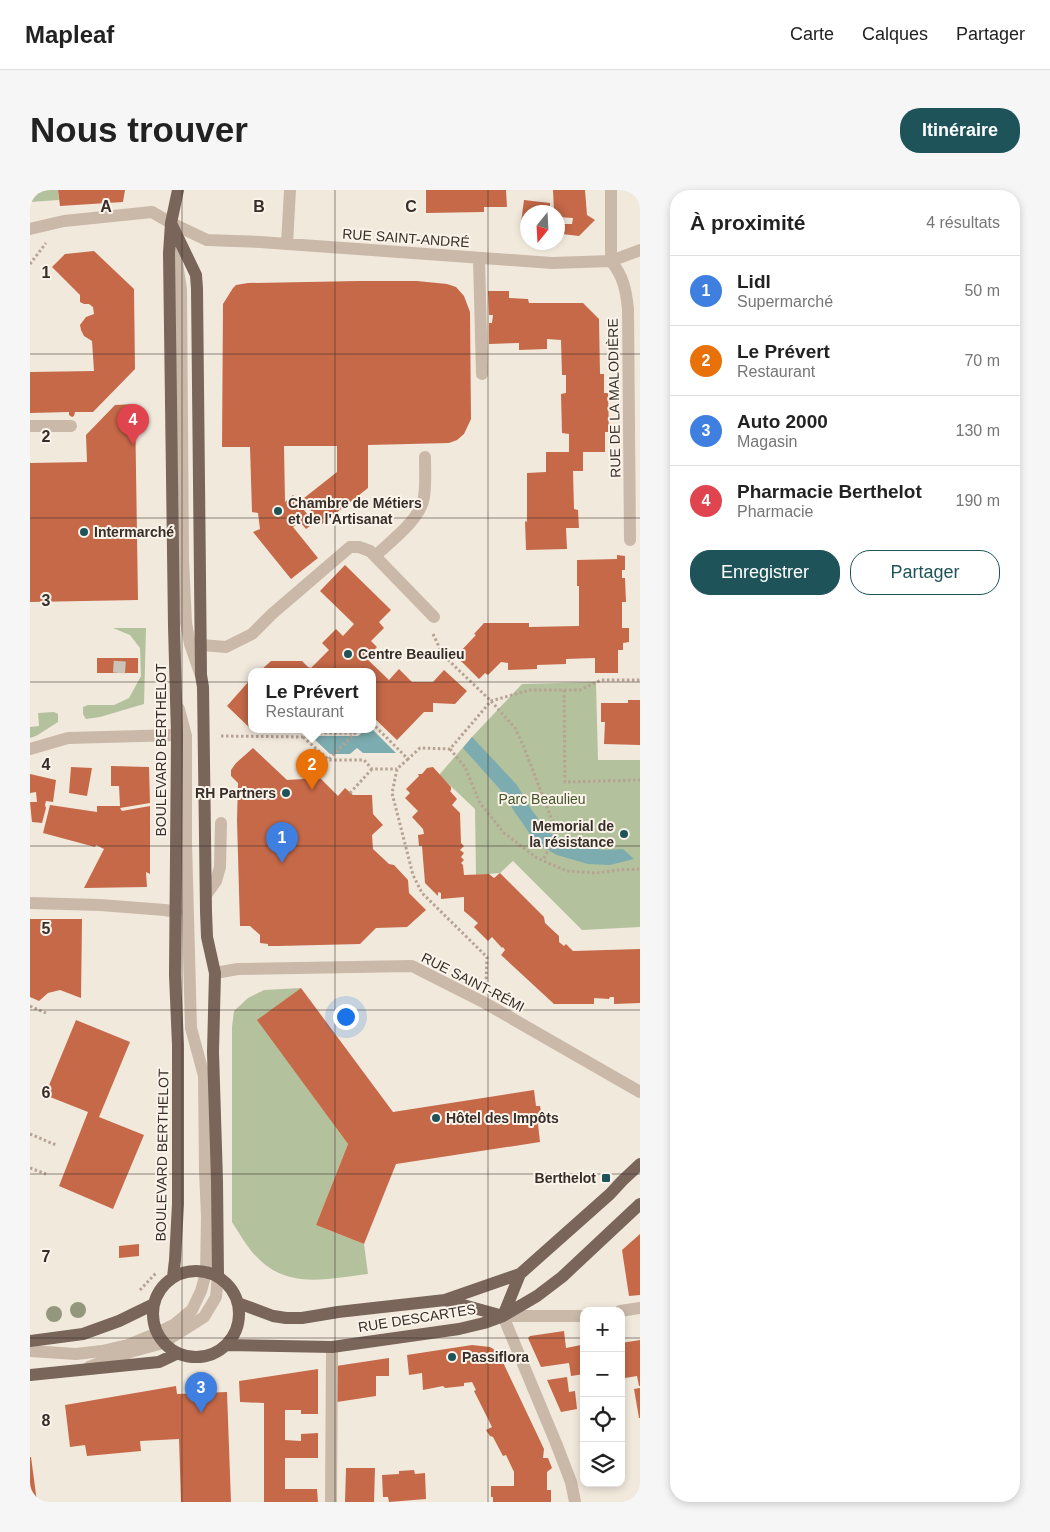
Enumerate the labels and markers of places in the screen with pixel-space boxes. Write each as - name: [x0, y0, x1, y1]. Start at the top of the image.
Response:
- pin: 4: [117, 404, 149, 445]
- place label: Chambre de Métiers et de l'Artisanat: [288, 495, 422, 527]
- marker: Chambre de Métiers et de l'Artisanat: [272, 505, 284, 517]
- place label: Intermarché: [94, 524, 174, 540]
- marker: Intermarché: [78, 526, 90, 538]
- place label: Centre Beaulieu: [358, 646, 465, 662]
- marker: Centre Beaulieu: [342, 648, 354, 660]
- pin: 2: [296, 749, 328, 790]
- place label: RH Partners: [195, 785, 276, 801]
- marker: RH Partners: [280, 787, 292, 799]
- place label: Memorial de la résistance: [529, 818, 614, 850]
- pin: 1: [266, 822, 298, 863]
- marker: Memorial de la résistance: [618, 828, 630, 840]
- place label: Hôtel des Impôts: [446, 1110, 559, 1126]
- marker: Hôtel des Impôts: [430, 1112, 442, 1124]
- place label: Berthelot: [535, 1170, 596, 1186]
- marker: Berthelot: [600, 1172, 612, 1184]
- place label: Passiflora: [462, 1349, 529, 1365]
- marker: Passiflora: [446, 1351, 458, 1363]
- pin: 3: [185, 1372, 217, 1413]

